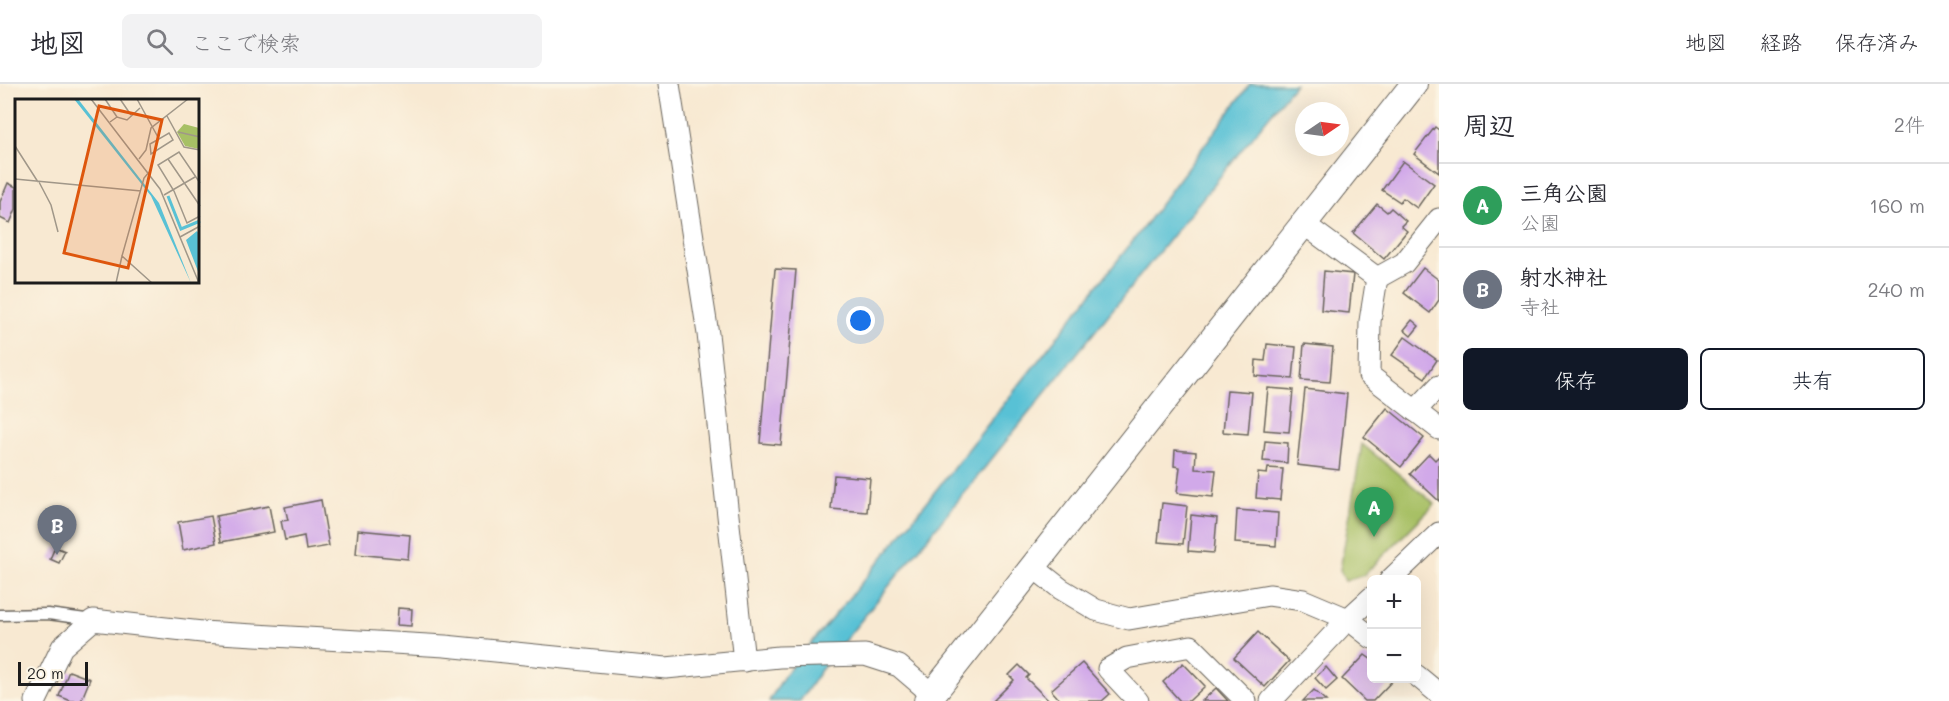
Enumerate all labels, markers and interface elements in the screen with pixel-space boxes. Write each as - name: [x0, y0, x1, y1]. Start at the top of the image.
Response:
- search box: [122, 14, 542, 68]
- text: 地図: [30, 24, 86, 60]
- icon: search: [143, 25, 176, 58]
- text: ここで検索: [191, 28, 301, 57]
- text: 地図: [1685, 28, 1727, 55]
- text: 経路: [1760, 28, 1802, 55]
- text: 保存済み: [1835, 28, 1919, 55]
- inset map: [15, 99, 200, 284]
- north arrow: [1295, 102, 1349, 156]
- text: 周辺: [1463, 108, 1515, 142]
- text: 2件: [1894, 111, 1925, 137]
- text: 三角公園: [1520, 178, 1608, 207]
- text: A: [1476, 192, 1489, 218]
- text: 160 m: [1869, 192, 1925, 218]
- text: 公園: [1520, 209, 1560, 235]
- text: 射水神社: [1520, 262, 1608, 291]
- text: B: [1476, 276, 1489, 302]
- text: 240 m: [1867, 276, 1925, 302]
- text: 寺社: [1520, 293, 1560, 319]
- your location: [846, 306, 875, 335]
- button: 保存: [1463, 348, 1688, 410]
- button: 共有: [1700, 348, 1925, 410]
- pin: A: [1354, 488, 1394, 537]
- pin: B: [38, 506, 76, 555]
- map controls: [1367, 575, 1421, 683]
- button: +: [1367, 575, 1421, 629]
- button: −: [1367, 629, 1421, 683]
- scale bar: [18, 659, 88, 686]
- text: 20 m: [27, 662, 64, 683]

